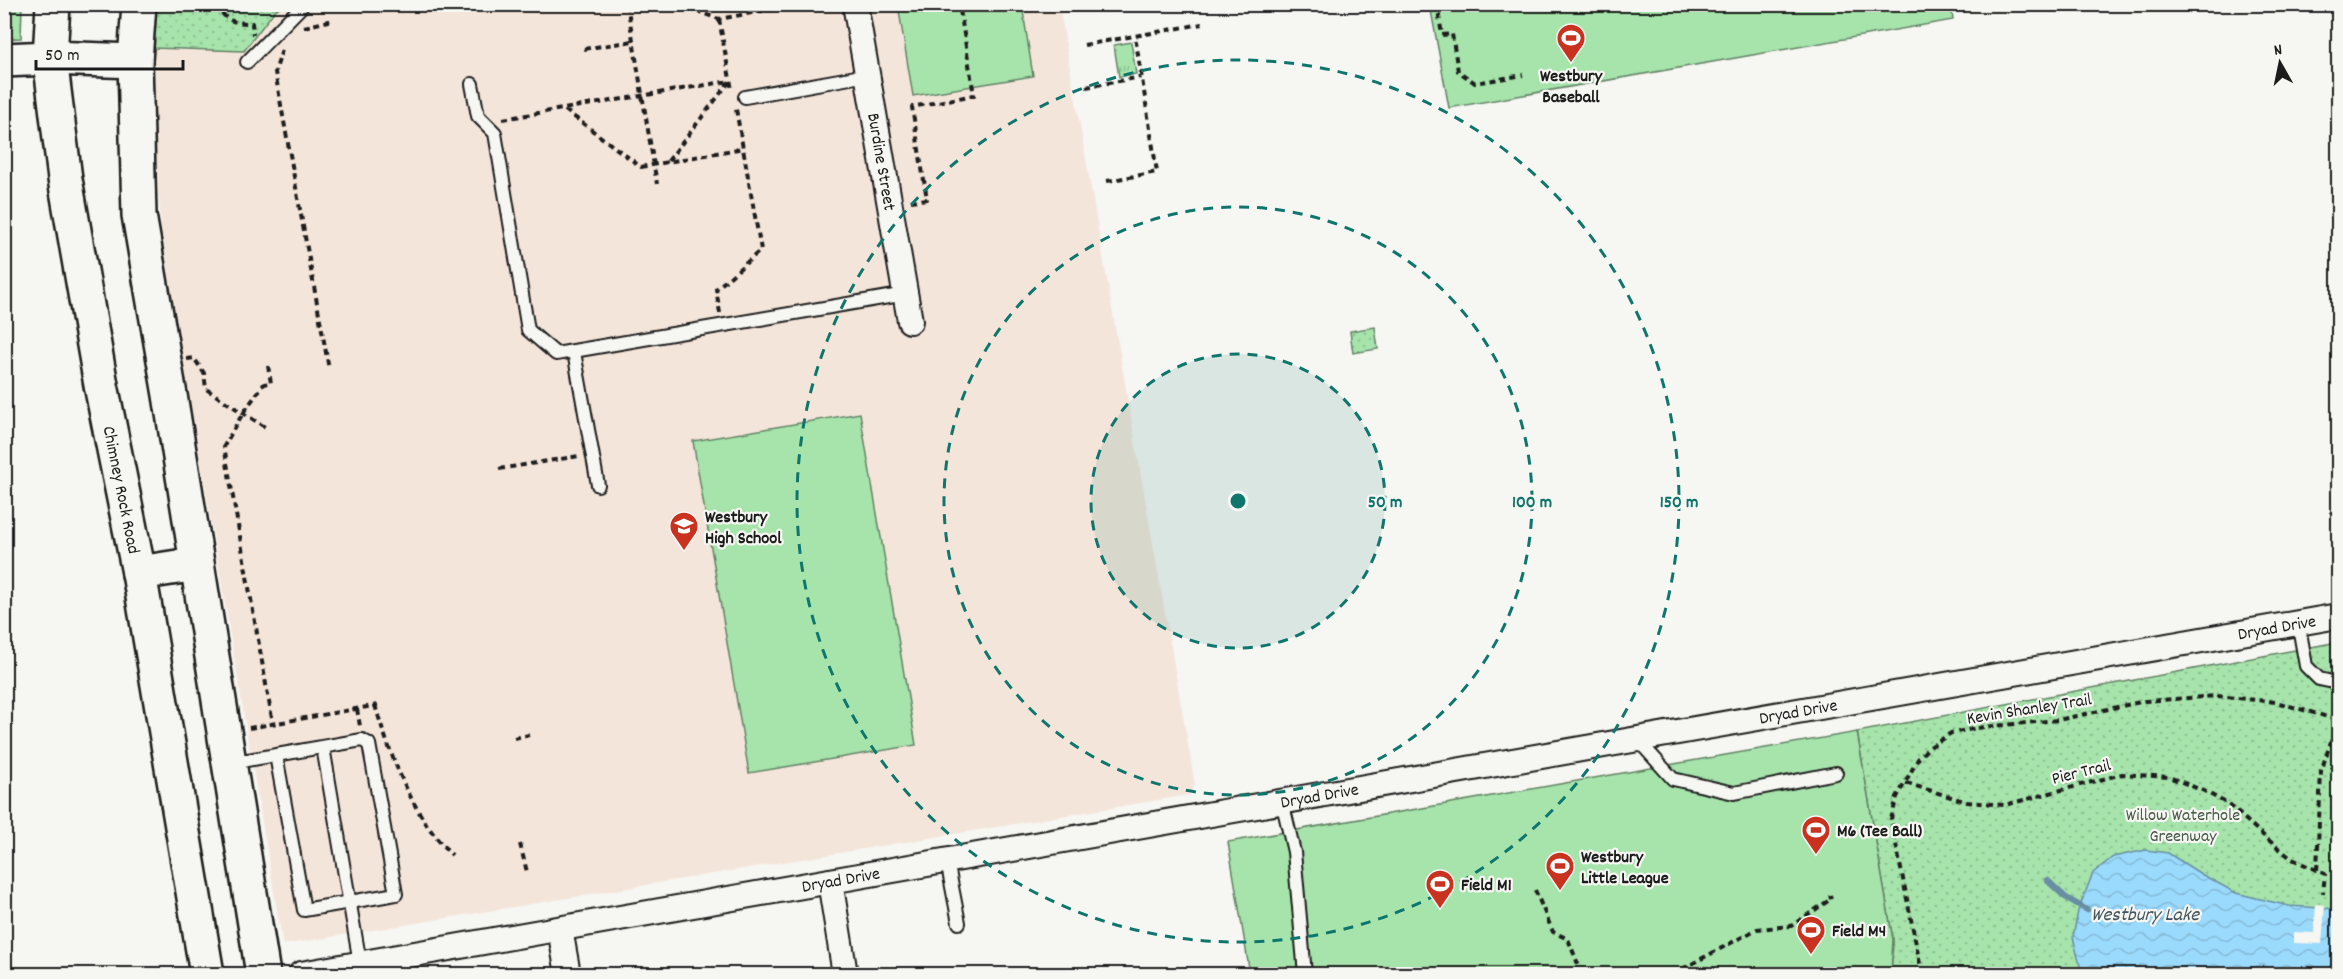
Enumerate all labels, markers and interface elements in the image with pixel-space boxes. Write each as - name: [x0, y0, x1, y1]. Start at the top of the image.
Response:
- sports icon: Westbury Baseball: [1555, 22, 1587, 64]
- scale bar: [36, 33, 183, 71]
- north arrow: [2250, 33, 2310, 93]
- text: N: [2272, 39, 2284, 63]
- text: 50 m: [45, 44, 80, 69]
- place label: Westbury Baseball: [1540, 65, 1603, 111]
- street label: Burdine Street: [859, 111, 901, 213]
- street label: Chimney Rock Road: [95, 424, 145, 556]
- centre of rings: [1228, 491, 1248, 511]
- text: 50 m: [1368, 491, 1402, 516]
- text: 100 m: [1512, 491, 1552, 516]
- text: 150 m: [1660, 491, 1698, 516]
- place label: Westbury High School: [705, 506, 782, 552]
- school or university icon: Westbury High School: [668, 510, 700, 552]
- street label: Dryad Drive: [2236, 610, 2318, 648]
- street label: Kevin Shanley Trail: [1965, 688, 2094, 733]
- street label: Dryad Drive: [1757, 694, 1840, 733]
- street label: Pier Trail: [2049, 754, 2114, 793]
- street label: Dryad Drive: [1279, 778, 1361, 817]
- park label: Willow Waterhole Greenway: [2126, 804, 2240, 850]
- sports icon: M6 (Tee Ball): [1800, 814, 1832, 856]
- place label: M6 (Tee Ball): [1837, 820, 1923, 845]
- place label: Westbury Little League: [1581, 846, 1669, 892]
- sports icon: Westbury Little League: [1544, 850, 1576, 892]
- street label: Dryad Drive: [800, 862, 882, 901]
- sports icon: Field M1: [1424, 868, 1456, 910]
- place label: Field M1: [1461, 874, 1512, 899]
- water label: Westbury Lake: [2091, 902, 2200, 930]
- sports icon: Field M4: [1795, 914, 1827, 956]
- place label: Field M4: [1832, 920, 1886, 945]

